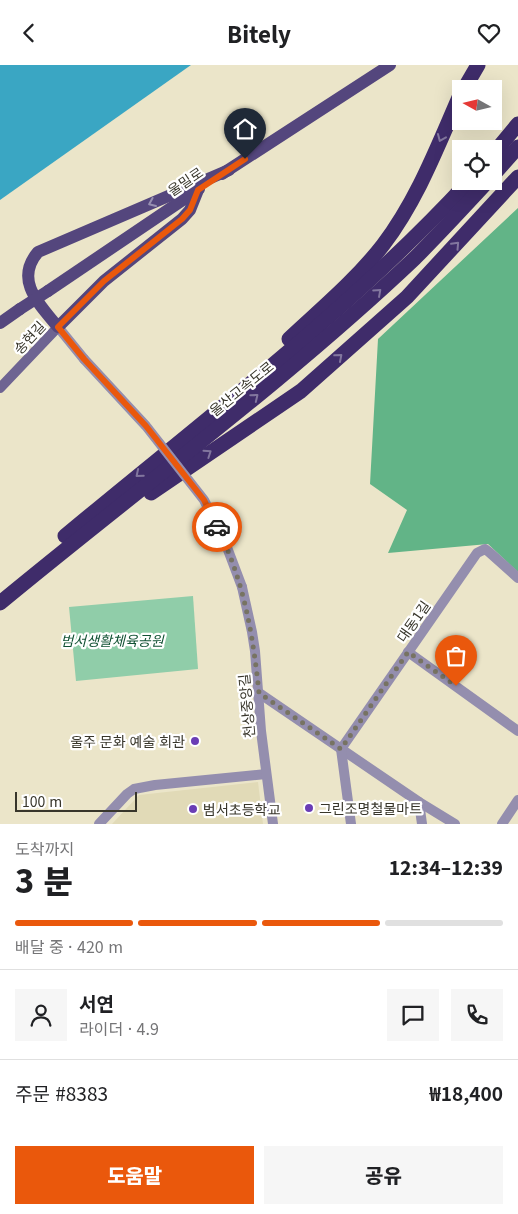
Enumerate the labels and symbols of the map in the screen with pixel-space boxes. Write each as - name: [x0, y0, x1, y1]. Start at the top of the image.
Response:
- north arrow: [452, 80, 502, 130]
- pin: [224, 108, 266, 159]
- one-way arrow: [437, 133, 448, 142]
- street label: 울밀로: [163, 162, 207, 200]
- one-way arrow: [148, 196, 157, 207]
- one-way arrow: [450, 241, 459, 250]
- one-way arrow: [373, 289, 382, 298]
- street label: 송현길: [9, 316, 49, 358]
- one-way arrow: [333, 354, 342, 363]
- street label: 울산고속도로: [205, 356, 277, 420]
- one-way arrow: [249, 395, 258, 403]
- one-way arrow: [202, 450, 212, 459]
- one-way arrow: [136, 468, 145, 477]
- courier: [192, 502, 242, 552]
- street label: 대동1길: [391, 596, 435, 646]
- park label: 범서생활체육공원: [60, 630, 165, 650]
- pin: [435, 635, 477, 686]
- street label: 천상중앙길: [233, 673, 259, 739]
- place label: 울주 문화 예술 회관: [70, 731, 185, 751]
- marker: 울주 문화 예술 회관: [189, 735, 201, 747]
- scale bar: [15, 789, 138, 812]
- place label: 그린조명철물마트: [319, 798, 422, 818]
- place label: 범서초등학교: [203, 799, 280, 819]
- marker: 그린조명철물마트: [303, 802, 315, 814]
- marker: 범서초등학교: [187, 803, 199, 815]

